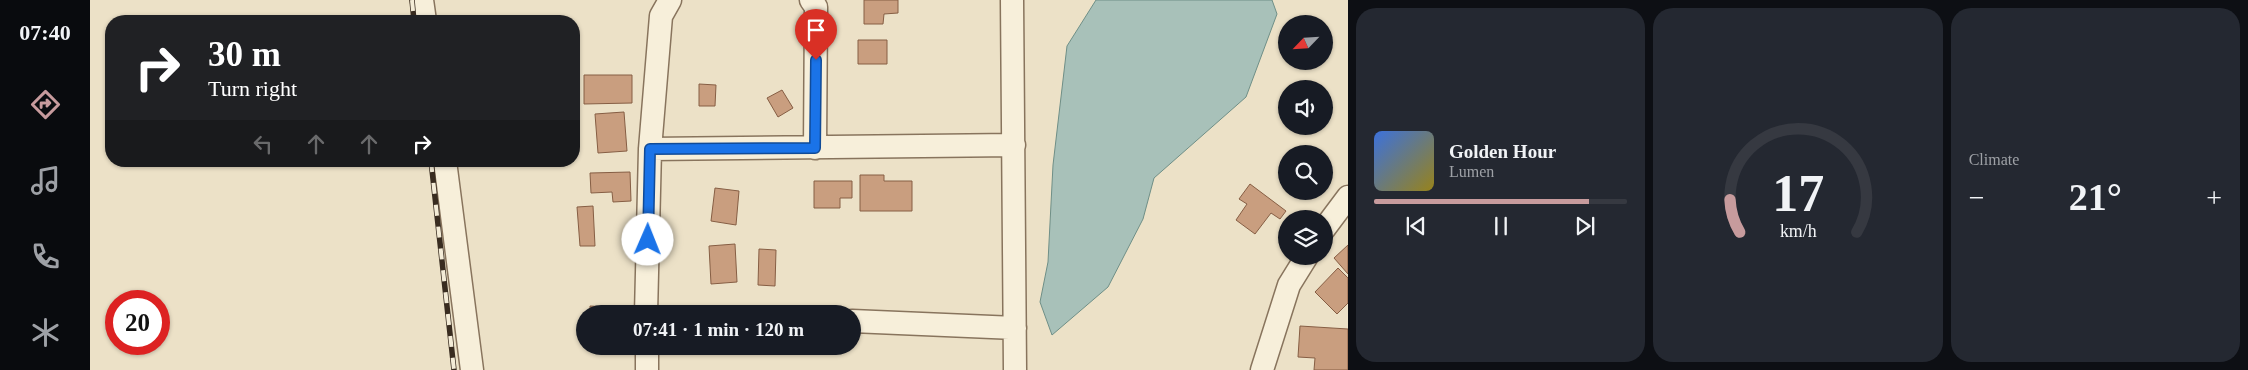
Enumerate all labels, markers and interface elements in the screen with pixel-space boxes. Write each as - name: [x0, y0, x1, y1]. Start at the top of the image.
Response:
- pin: [795, 9, 837, 60]
- north arrow: [1278, 15, 1332, 70]
- map controls: [1278, 15, 1333, 265]
- icon: arrive: [802, 16, 830, 44]
- text: 07:40: [19, 20, 71, 45]
- icon: right: [125, 35, 190, 100]
- text: 30 m: [208, 35, 281, 74]
- text: Turn right: [208, 76, 297, 101]
- button: sound: [1278, 80, 1333, 135]
- icon: directions: [28, 87, 63, 122]
- icon: left: [249, 130, 277, 158]
- icon: ahead: [302, 130, 330, 158]
- icon: ahead: [355, 130, 383, 158]
- icon: right: [408, 130, 436, 158]
- text: Golden Hour: [1449, 141, 1556, 162]
- button: search: [1278, 145, 1333, 200]
- text: Climate: [1969, 151, 2019, 168]
- icon: music: [28, 163, 63, 198]
- text: Lumen: [1449, 163, 1494, 180]
- text: 17: [1772, 165, 1824, 222]
- text: 21°: [2069, 176, 2122, 218]
- text: −: [1969, 182, 1984, 213]
- text: +: [2206, 182, 2222, 213]
- button: layers: [1278, 210, 1333, 265]
- icon: previous: [1402, 212, 1430, 240]
- icon: pause: [1487, 212, 1515, 240]
- icon: next: [1571, 212, 1599, 240]
- position arrow: [621, 213, 673, 265]
- text: km/h: [1780, 221, 1816, 241]
- icon: phone: [28, 239, 63, 274]
- speed limit sign: 20: [105, 290, 170, 355]
- icon: climate: [28, 315, 63, 350]
- text: 07:41 · 1 min · 120 m: [633, 319, 804, 340]

